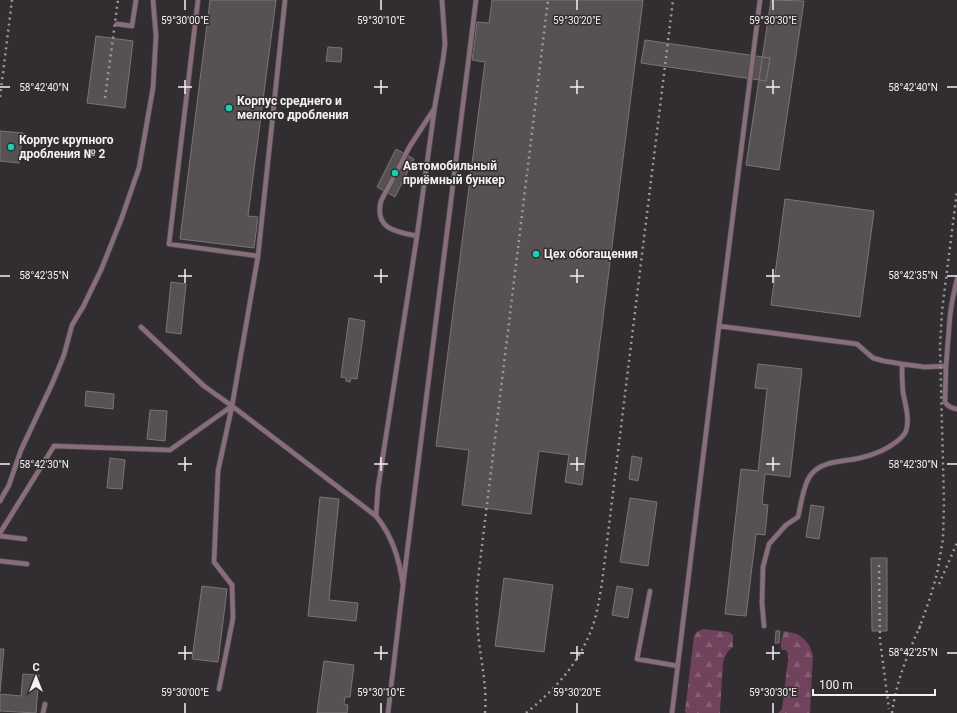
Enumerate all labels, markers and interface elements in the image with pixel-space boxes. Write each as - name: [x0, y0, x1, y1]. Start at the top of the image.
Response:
- text: 59°30'00"E: [161, 15, 209, 26]
- text: 59°30'10"E: [357, 15, 405, 26]
- text: 59°30'20"E: [553, 15, 601, 26]
- text: 59°30'30"E: [749, 15, 797, 26]
- text: 58°42'40"N: [19, 82, 69, 93]
- text: 58°42'40"N: [888, 82, 938, 93]
- place label: Корпус среднего и мелкого дробления: [237, 94, 349, 122]
- marker: Корпус среднего и мелкого дробления: [224, 103, 234, 113]
- place label: Корпус крупного дробления № 2: [19, 133, 114, 161]
- marker: Корпус крупного дробления № 2: [6, 142, 16, 152]
- place label: Автомобильный приёмный бункер: [403, 159, 505, 187]
- marker: Автомобильный приёмный бункер: [390, 168, 400, 178]
- place label: Цех обогащения: [544, 247, 638, 261]
- marker: Цех обогащения: [531, 249, 541, 259]
- text: 58°42'35"N: [19, 270, 69, 281]
- text: 58°42'35"N: [888, 270, 938, 281]
- text: 58°42'30"N: [19, 459, 69, 470]
- text: 58°42'30"N: [888, 459, 938, 470]
- text: 58°42'25"N: [888, 647, 938, 658]
- north arrow: [16, 657, 56, 697]
- text: С: [32, 661, 40, 674]
- scale bar: [813, 671, 935, 697]
- text: 100 m: [819, 678, 853, 692]
- text: 59°30'00"E: [161, 687, 209, 698]
- text: 59°30'10"E: [357, 687, 405, 698]
- text: 59°30'20"E: [553, 687, 601, 698]
- text: 59°30'30"E: [749, 687, 797, 698]

